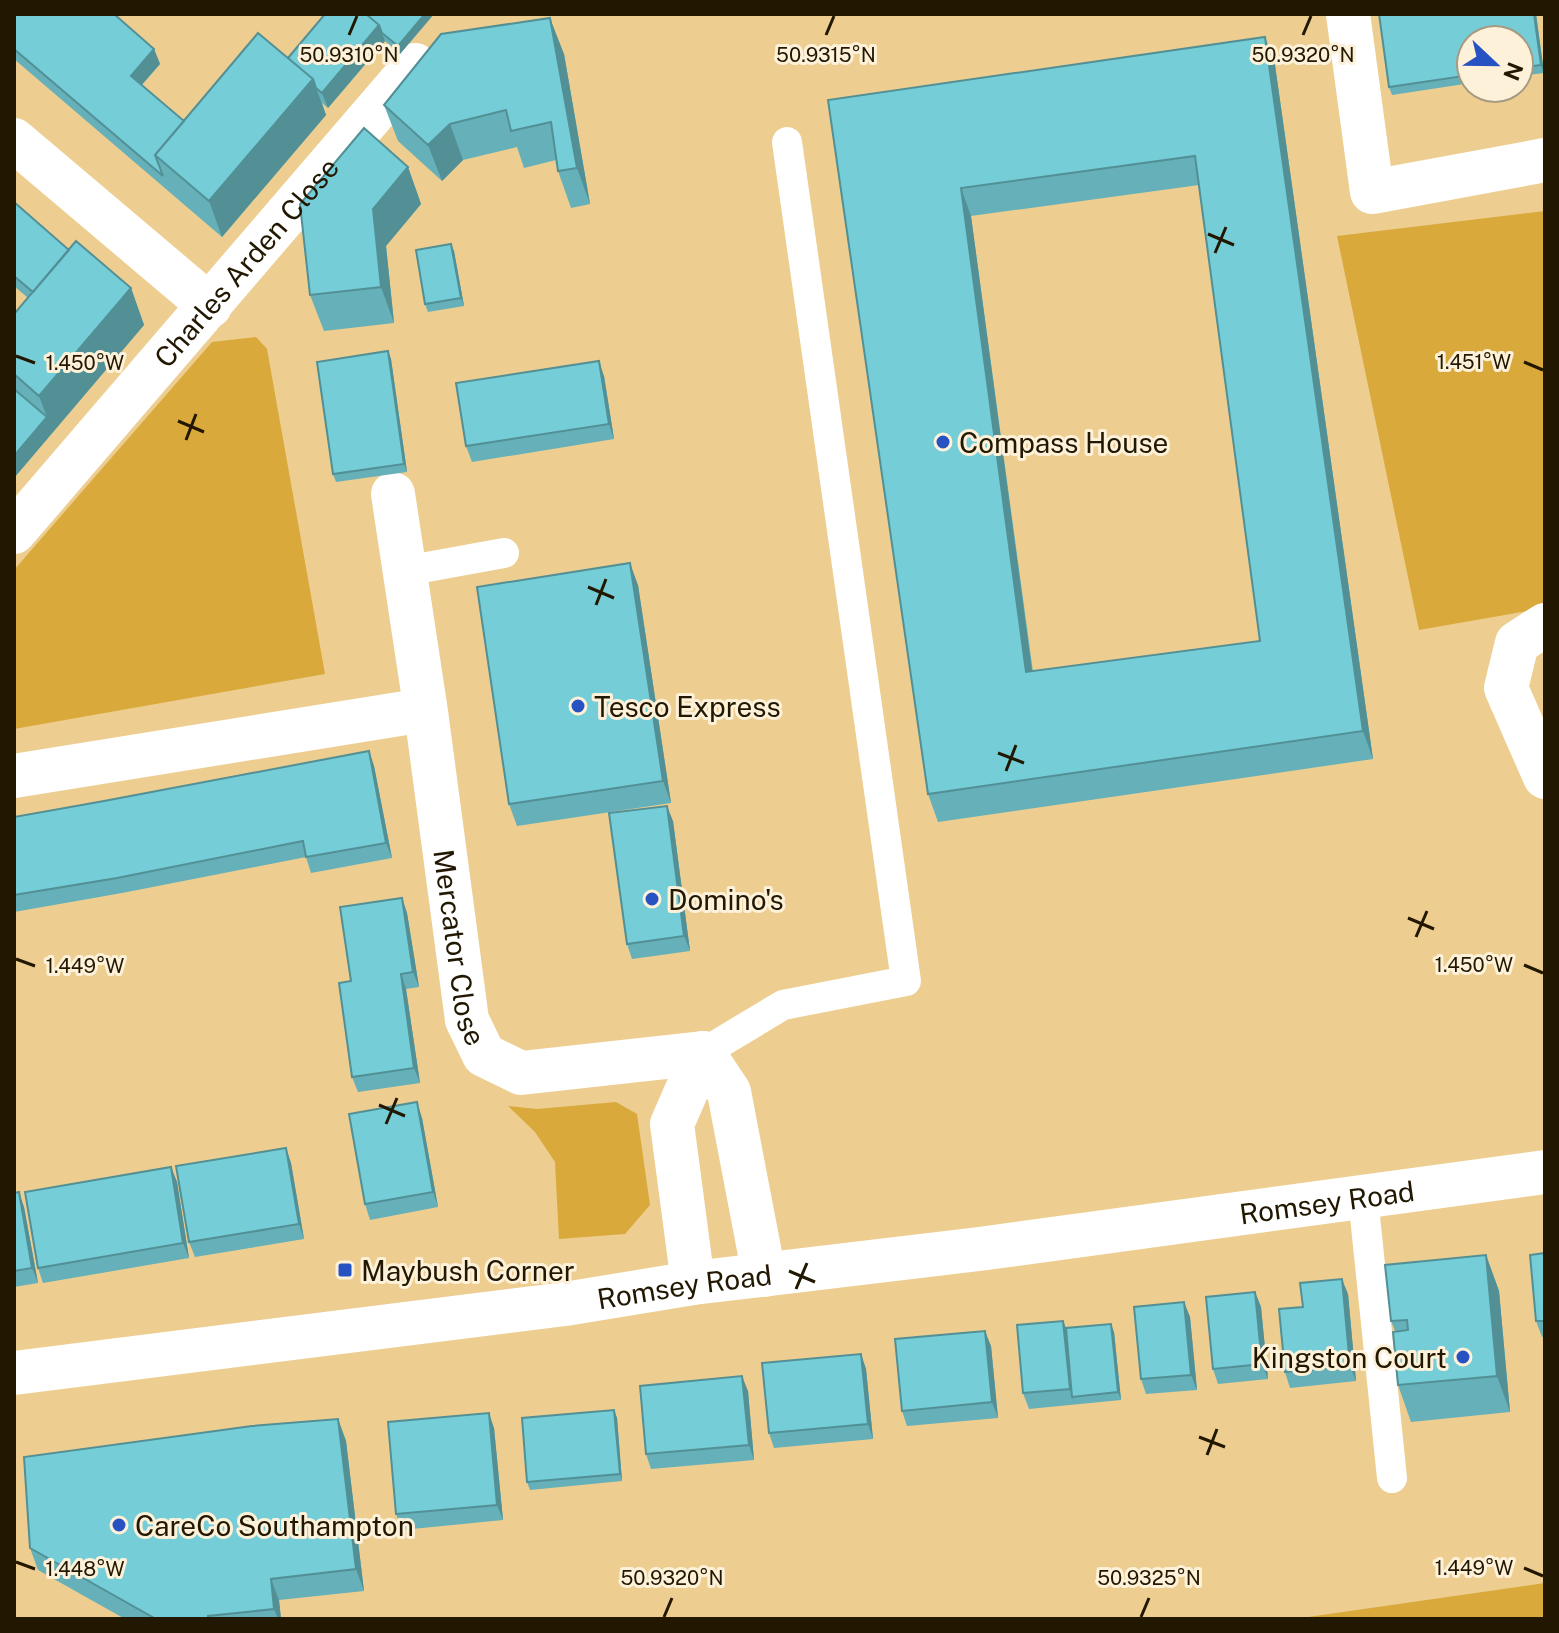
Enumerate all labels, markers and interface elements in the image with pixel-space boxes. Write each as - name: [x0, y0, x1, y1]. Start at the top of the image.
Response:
- north arrow: [1455, 24, 1535, 104]
- text: 50.9310°N: [299, 43, 399, 67]
- text: 50.9315°N: [776, 43, 876, 67]
- text: 50.9320°N: [1251, 43, 1355, 67]
- text: N: [1498, 59, 1529, 84]
- street label: Charles Arden Close: [147, 151, 345, 373]
- text: 1.451°W: [1437, 350, 1511, 374]
- text: 1.450°W: [46, 351, 124, 375]
- place label: Compass House: [959, 426, 1168, 459]
- marker: Compass House: [934, 433, 952, 451]
- place label: Tesco Express: [594, 690, 781, 723]
- marker: Tesco Express: [569, 697, 587, 715]
- street label: Mercator Close: [428, 847, 493, 1050]
- place label: Domino's: [668, 883, 784, 916]
- marker: Domino's: [643, 890, 661, 908]
- text: 1.450°W: [1435, 953, 1513, 977]
- text: 1.449°W: [46, 954, 124, 978]
- street label: Romsey Road: [1237, 1173, 1416, 1230]
- place label: Maybush Corner: [361, 1254, 575, 1287]
- street label: Romsey Road: [594, 1257, 774, 1315]
- marker: Maybush Corner: [336, 1261, 354, 1279]
- place label: Kingston Court: [1252, 1341, 1447, 1374]
- marker: Kingston Court: [1454, 1348, 1472, 1366]
- place label: CareCo Southampton: [135, 1509, 414, 1542]
- marker: CareCo Southampton: [110, 1516, 128, 1534]
- text: 1.449°W: [1435, 1556, 1513, 1580]
- text: 1.448°W: [46, 1557, 124, 1581]
- text: 50.9320°N: [620, 1566, 724, 1590]
- text: 50.9325°N: [1097, 1566, 1201, 1590]

